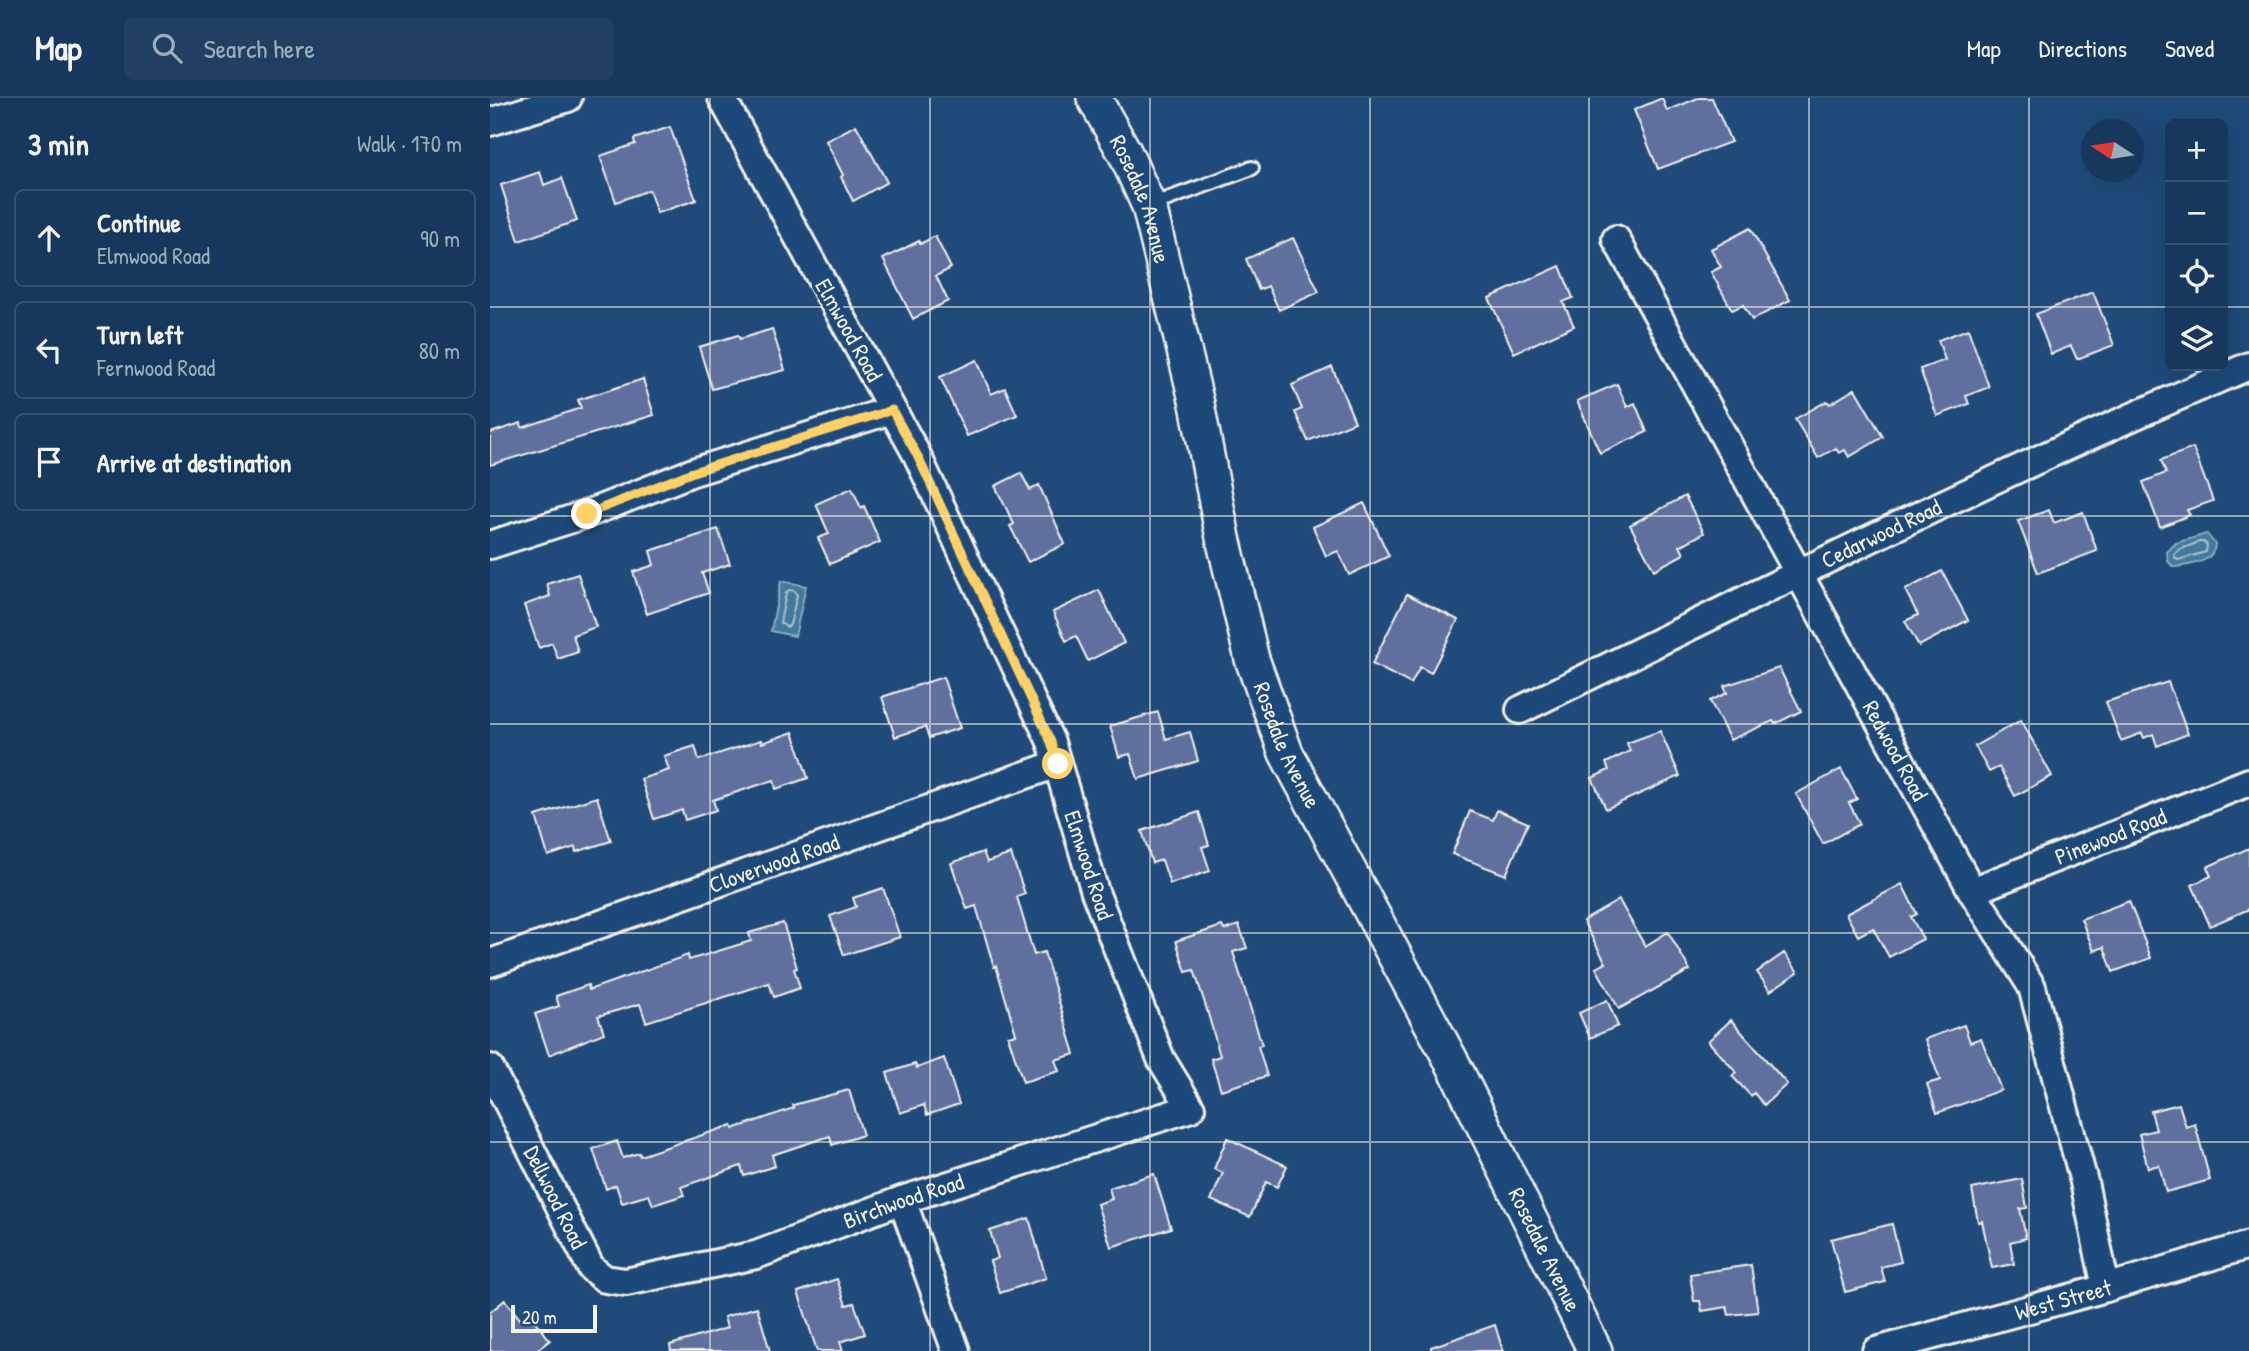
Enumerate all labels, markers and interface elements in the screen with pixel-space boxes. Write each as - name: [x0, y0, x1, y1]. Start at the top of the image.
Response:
- search box: [124, 17, 614, 80]
- text: Map: [35, 26, 82, 70]
- icon: search: [148, 29, 186, 67]
- text: Search here: [204, 31, 315, 66]
- text: Map: [1967, 32, 2001, 64]
- text: Directions: [2039, 32, 2127, 64]
- text: Saved: [2165, 32, 2214, 64]
- north arrow: [2081, 119, 2144, 182]
- map controls: [2165, 119, 2228, 371]
- button: +: [2165, 119, 2228, 182]
- text: 3 min: [28, 124, 89, 164]
- text: Walk · 170 m: [357, 128, 462, 159]
- street label: Rosedale Avenue: [1103, 129, 1178, 266]
- button: −: [2165, 182, 2228, 245]
- text: Continue: [97, 205, 181, 240]
- icon: ahead: [30, 219, 68, 257]
- text: 90 m: [420, 223, 460, 254]
- text: Elmwood Road: [97, 240, 210, 271]
- button: locate: [2165, 245, 2228, 308]
- street label: Elmwood Road: [808, 273, 890, 387]
- button: layers: [2165, 308, 2228, 371]
- text: Turn left: [97, 317, 183, 352]
- icon: left: [30, 331, 68, 369]
- text: 80 m: [419, 335, 460, 366]
- text: Fernwood Road: [97, 352, 215, 383]
- icon: arrive: [30, 443, 68, 481]
- text: Arrive at destination: [97, 445, 292, 480]
- street label: Cedarwood Road: [1816, 491, 1946, 575]
- route end: [571, 498, 602, 529]
- street label: Rosedale Avenue: [1247, 678, 1329, 813]
- street label: Redwood Road: [1856, 695, 1936, 806]
- route start: [1042, 748, 1073, 779]
- street label: Pinewood Road: [2050, 800, 2171, 872]
- street label: Elmwood Road: [1057, 806, 1122, 923]
- street label: Cloverwood Road: [704, 826, 843, 900]
- street label: Dellwood Road: [517, 1141, 595, 1254]
- street label: Birchwood Road: [839, 1165, 967, 1236]
- street label: Rosedale Avenue: [1502, 1182, 1589, 1317]
- street label: West Street: [2011, 1271, 2116, 1327]
- scale bar: [511, 1302, 597, 1334]
- text: 20 m: [522, 1304, 557, 1330]

